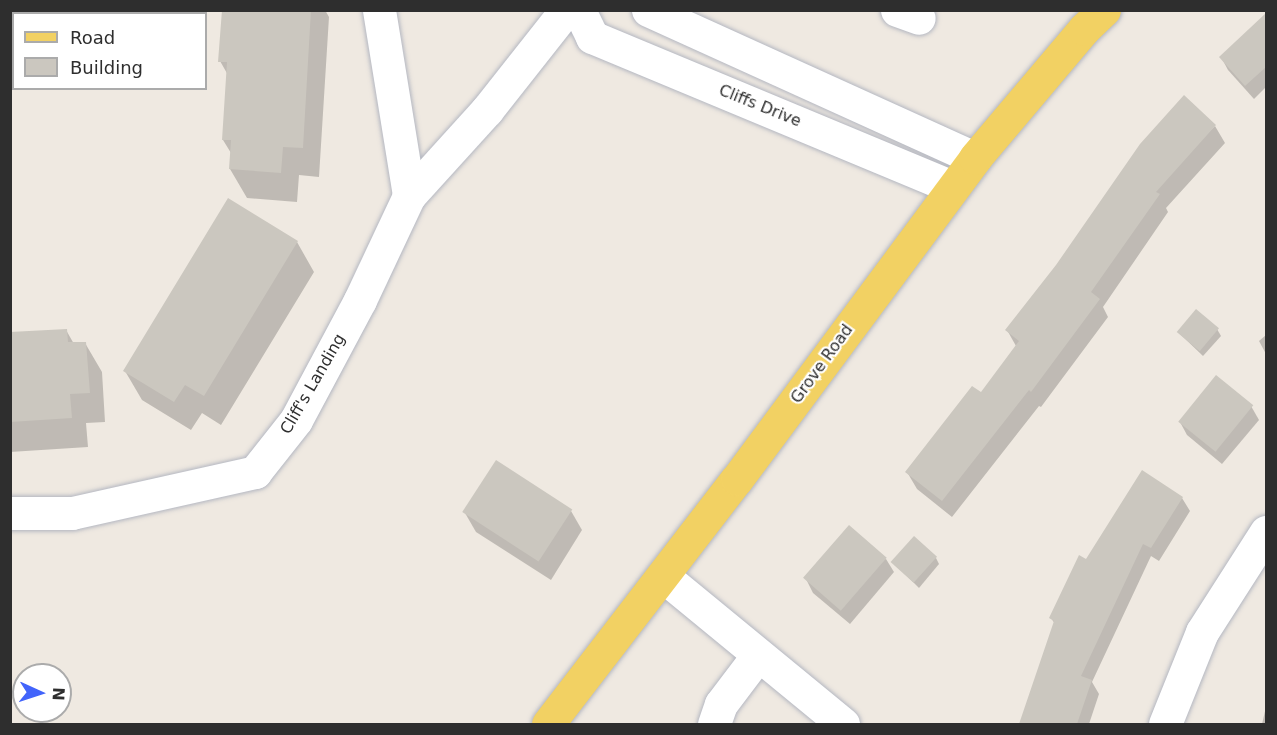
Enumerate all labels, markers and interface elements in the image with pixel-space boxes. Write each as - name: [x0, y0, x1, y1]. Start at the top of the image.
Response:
- legend: [12, 12, 207, 90]
- text: Road: [70, 27, 115, 48]
- text: Building: [70, 57, 143, 78]
- street label: Cliffs Drive: [716, 81, 804, 131]
- street label: Grove Road: [787, 321, 857, 407]
- street label: Cliff's Landing: [277, 330, 349, 438]
- north arrow: [12, 663, 72, 723]
- text: N: [49, 687, 68, 701]

